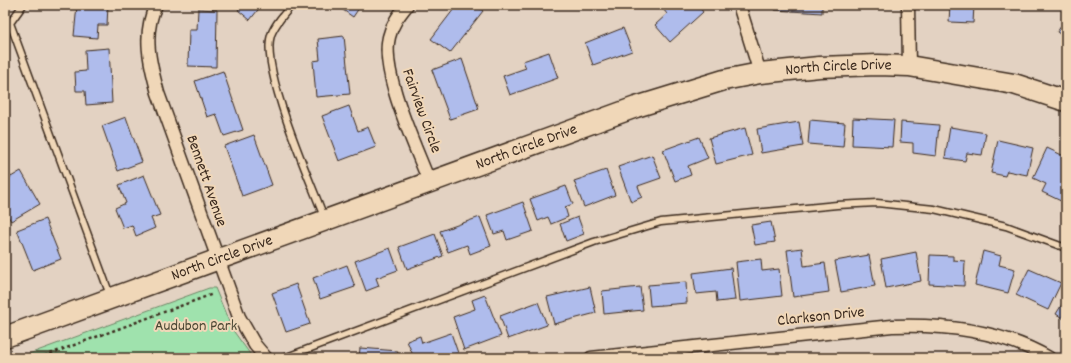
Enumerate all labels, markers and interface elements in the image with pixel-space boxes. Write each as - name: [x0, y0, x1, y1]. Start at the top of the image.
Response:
- street label: North Circle Drive: [784, 54, 892, 82]
- street label: Fairview Circle: [395, 66, 447, 156]
- street label: North Circle Drive: [472, 118, 580, 176]
- street label: Bennett Avenue: [180, 132, 232, 230]
- street label: North Circle Drive: [168, 229, 276, 287]
- street label: Clarkson Drive: [776, 301, 866, 333]
- park label: Audubon Park: [155, 315, 237, 338]

